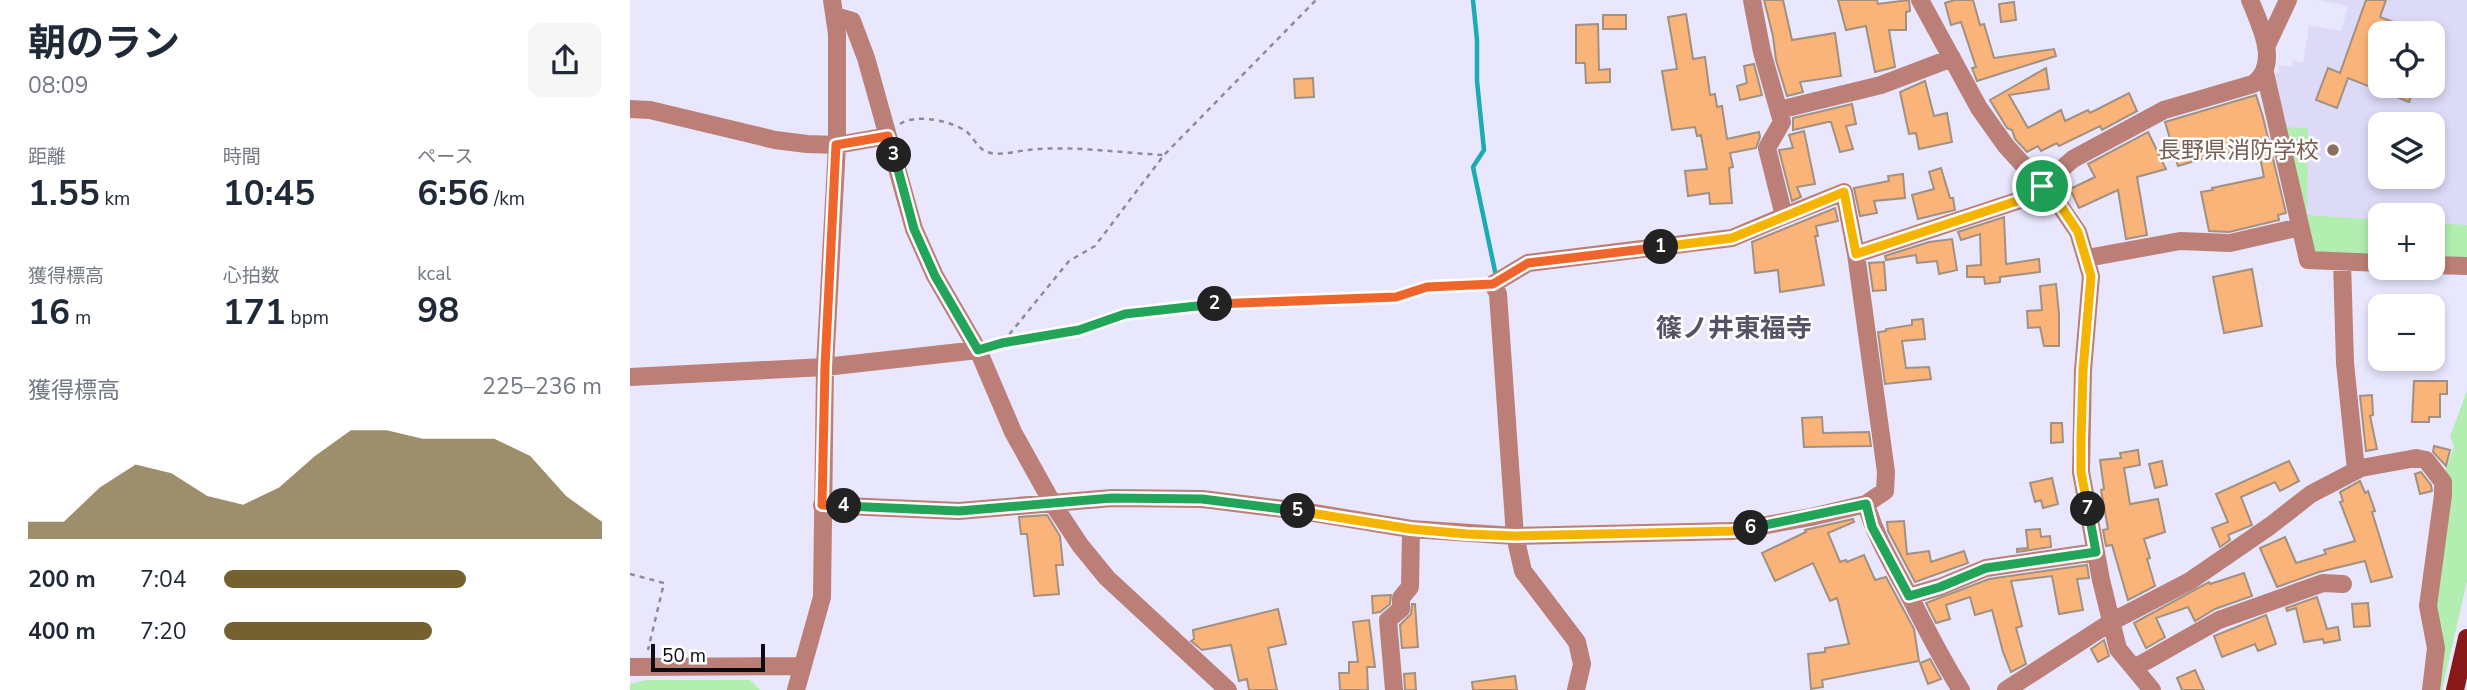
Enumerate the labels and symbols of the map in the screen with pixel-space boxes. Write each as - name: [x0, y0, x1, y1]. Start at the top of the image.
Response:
- place label: 長野県消防学校: [2158, 135, 2319, 166]
- pin: 3: [876, 138, 912, 172]
- marker: 長野県消防学校: [2325, 142, 2341, 158]
- pin: [2012, 156, 2072, 216]
- pin: 1: [1644, 230, 1678, 264]
- pin: 2: [1198, 286, 1232, 322]
- district label: 篠ノ井東福寺: [1656, 311, 1812, 346]
- pin: 4: [826, 489, 862, 524]
- pin: 7: [2070, 491, 2106, 526]
- pin: 5: [1280, 494, 1316, 528]
- pin: 6: [1734, 510, 1768, 546]
- scale bar: [651, 641, 765, 673]

